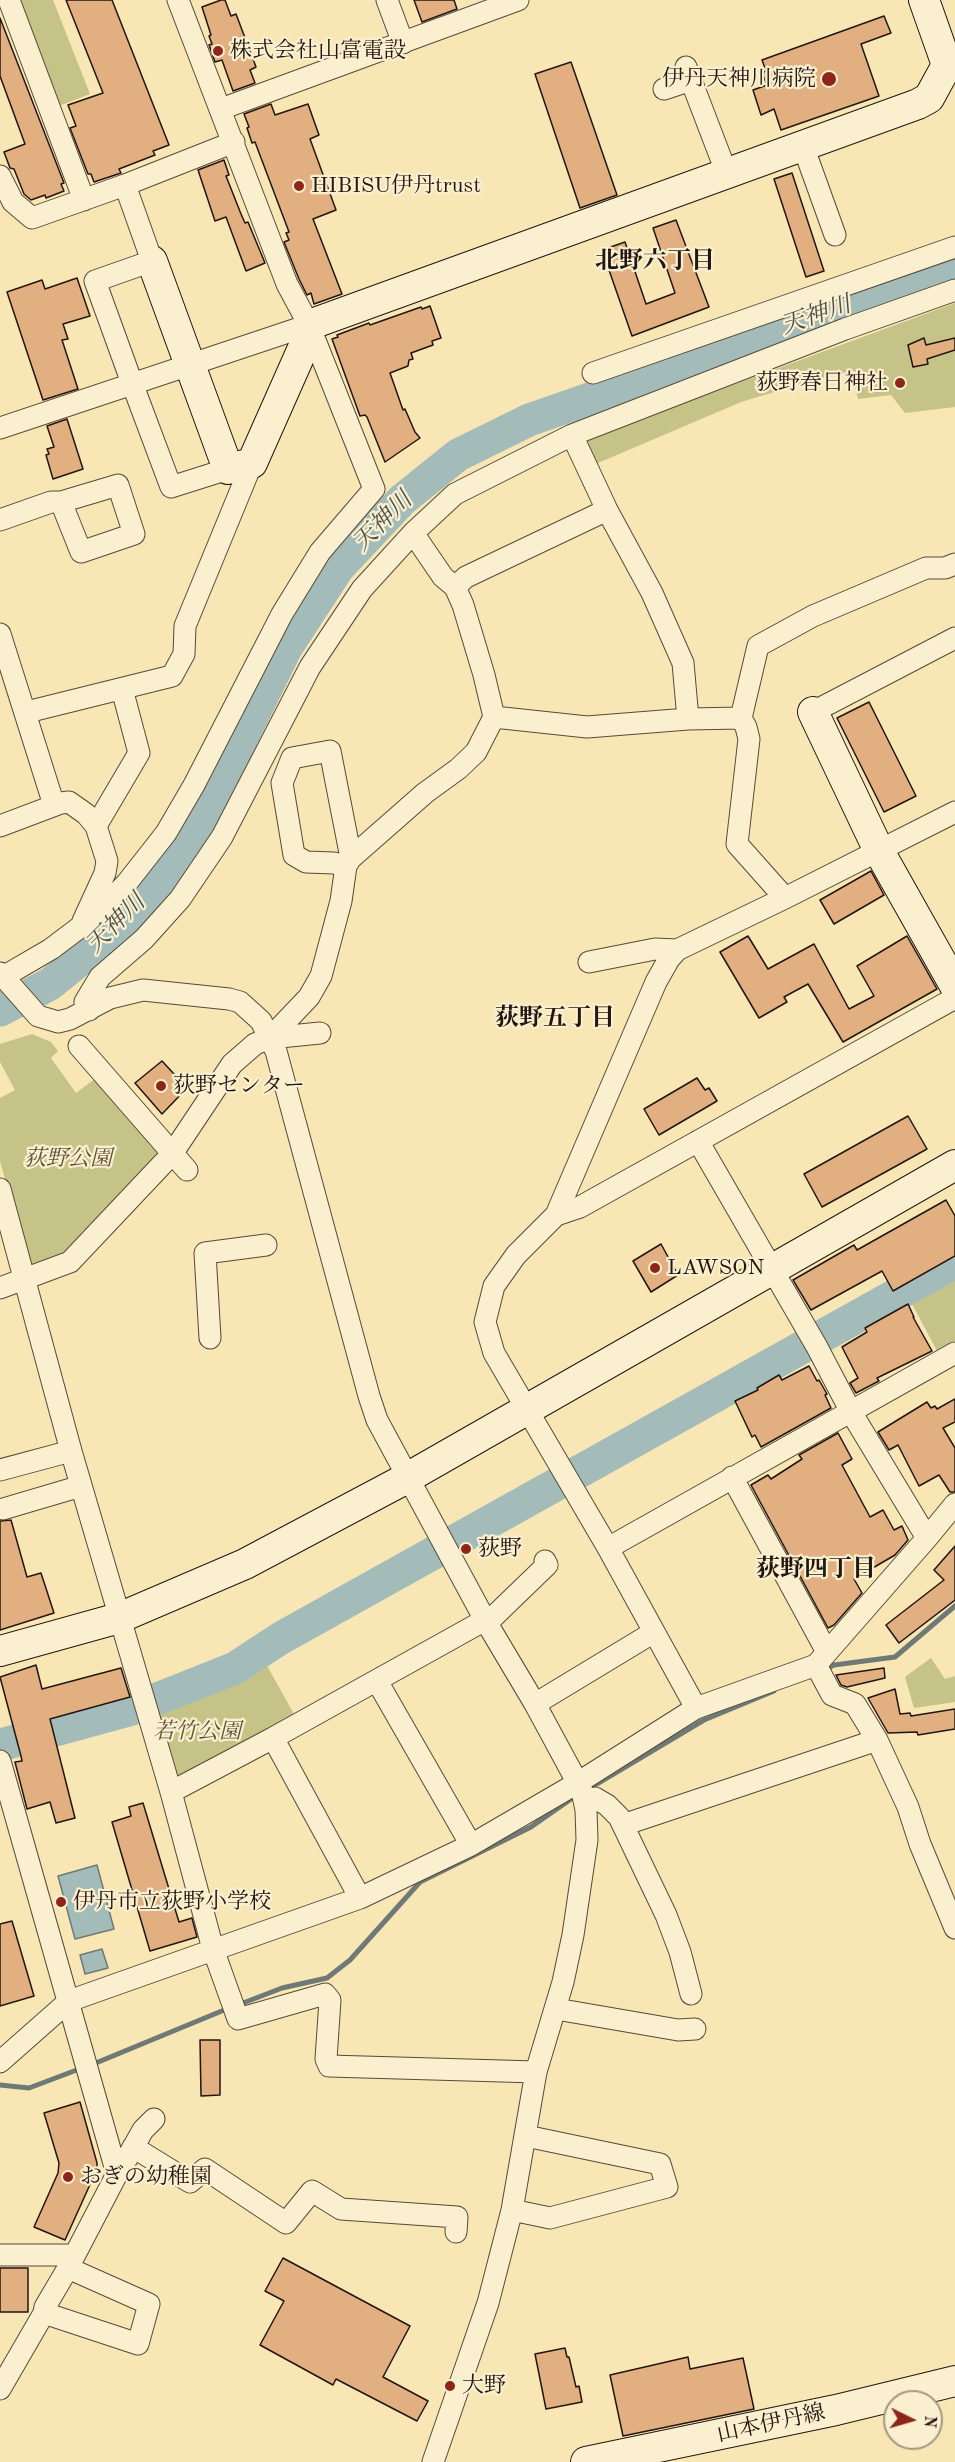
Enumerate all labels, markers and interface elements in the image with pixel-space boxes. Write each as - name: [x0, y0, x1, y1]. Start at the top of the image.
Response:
- place label: 株式会社山富電設: [230, 38, 406, 64]
- marker: 株式会社山富電設: [211, 44, 225, 58]
- place label: 伊丹天神川病院: [662, 66, 816, 92]
- marker: 伊丹天神川病院: [820, 70, 838, 88]
- place label: HIBISU伊丹trust: [311, 173, 481, 199]
- marker: HIBISU伊丹trust: [292, 179, 306, 193]
- district label: 北野六丁目: [595, 248, 715, 276]
- water label: 天神川: [777, 291, 855, 341]
- place label: 荻野春日神社: [756, 370, 888, 396]
- marker: 荻野春日神社: [893, 376, 907, 390]
- water label: 天神川: [347, 486, 419, 558]
- water label: 天神川: [80, 888, 152, 960]
- district label: 荻野五丁目: [495, 1005, 615, 1033]
- place label: 荻野センター: [173, 1073, 305, 1099]
- marker: 荻野センター: [154, 1079, 168, 1093]
- park label: 荻野公園: [24, 1146, 112, 1172]
- place label: LAWSON: [667, 1255, 764, 1281]
- marker: LAWSON: [648, 1261, 662, 1275]
- place label: 荻野: [478, 1536, 522, 1562]
- marker: 荻野: [459, 1542, 473, 1556]
- district label: 荻野四丁目: [756, 1556, 876, 1584]
- park label: 若竹公園: [153, 1719, 241, 1745]
- place label: 伊丹市立荻野小学校: [73, 1889, 271, 1915]
- marker: 伊丹市立荻野小学校: [54, 1895, 68, 1909]
- place label: おぎの幼稚園: [80, 2164, 212, 2190]
- marker: おぎの幼稚園: [61, 2170, 75, 2184]
- place label: 大野: [462, 2373, 506, 2399]
- marker: 大野: [443, 2379, 457, 2393]
- north arrow: [883, 2390, 943, 2450]
- street label: 山本伊丹線: [714, 2400, 828, 2448]
- text: N: [920, 2415, 937, 2428]

